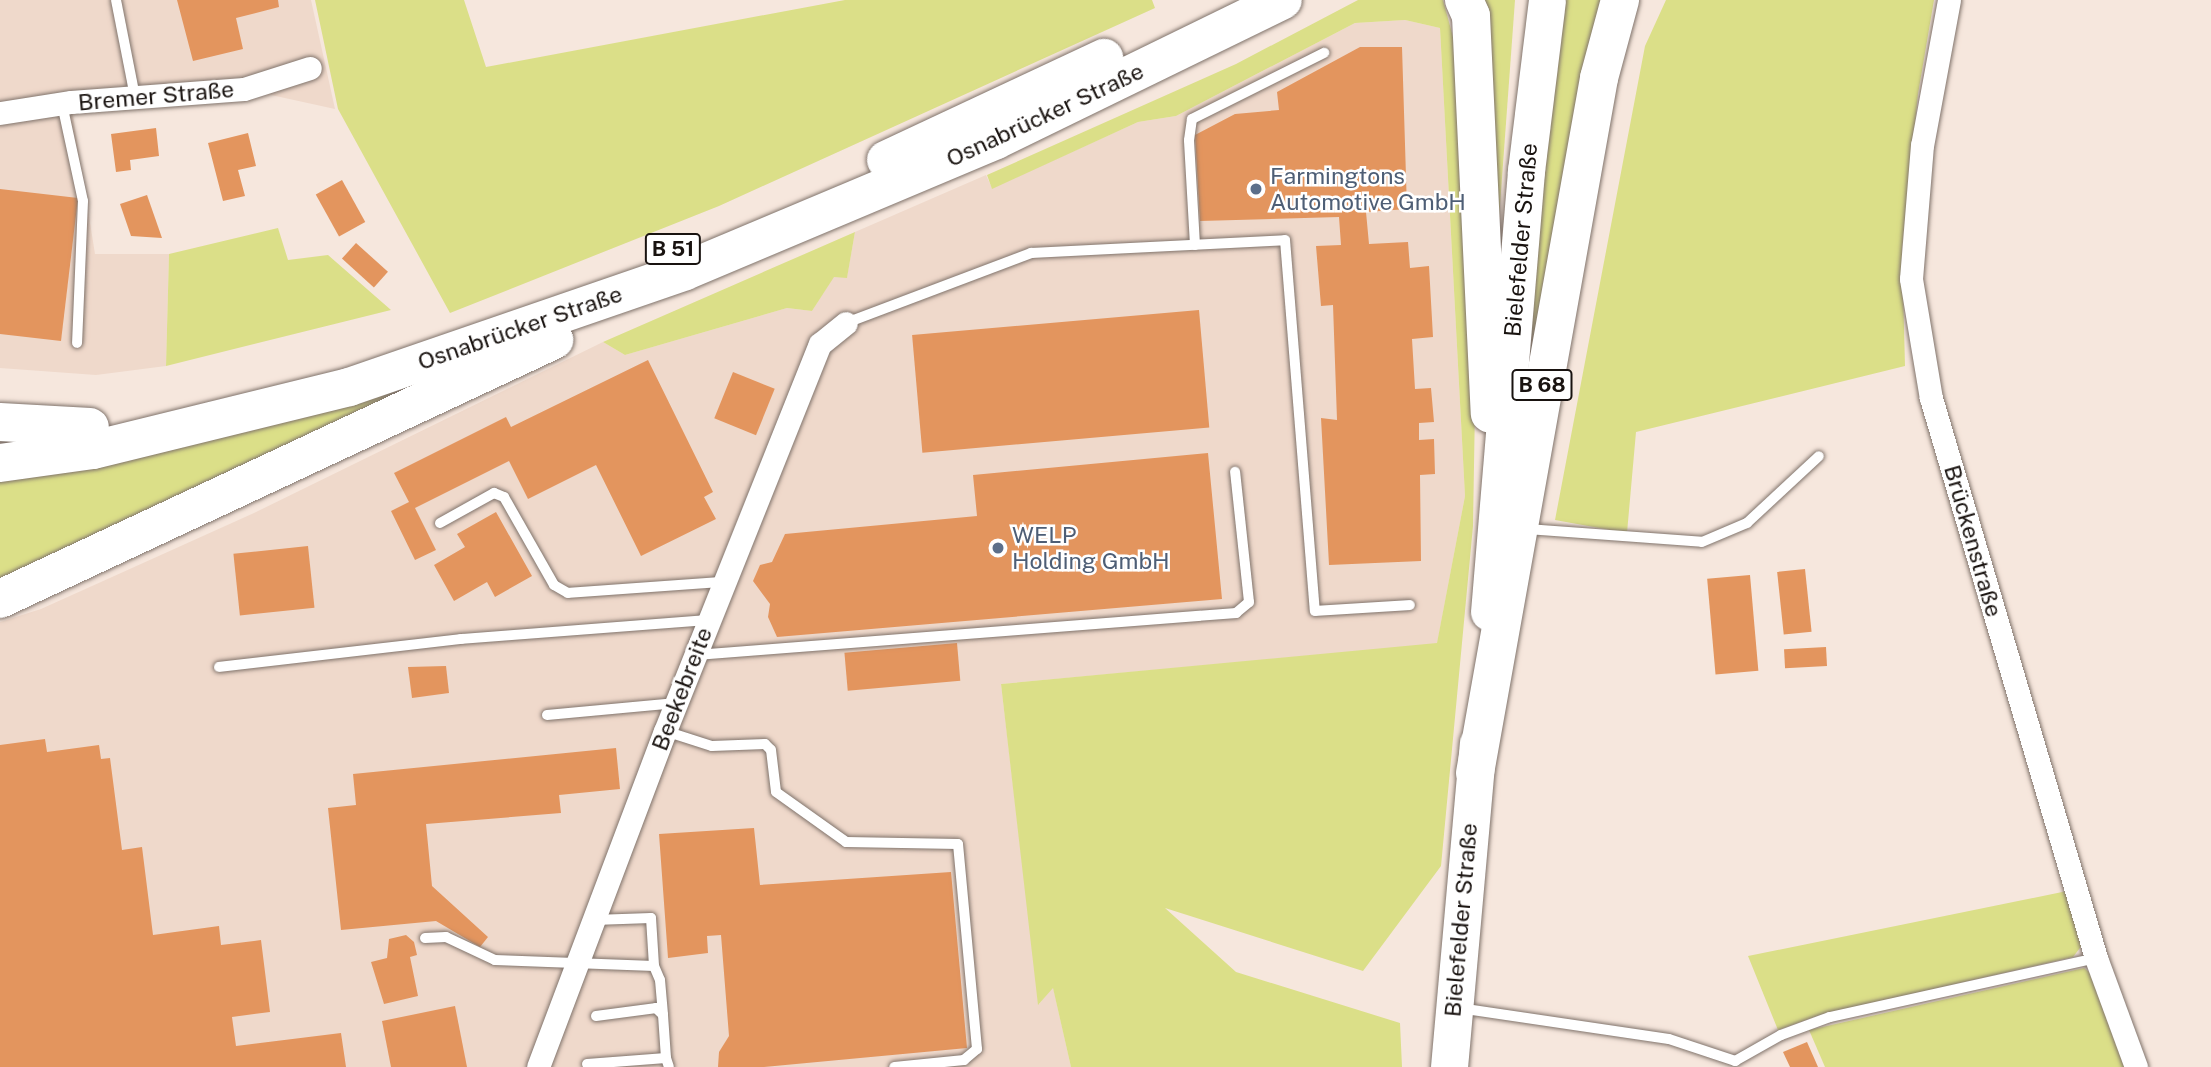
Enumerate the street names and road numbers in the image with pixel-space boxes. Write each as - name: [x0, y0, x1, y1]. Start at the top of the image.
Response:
- street label: Osnabrücker Straße: [942, 57, 1148, 173]
- street label: Bremer Straße: [77, 75, 235, 117]
- street label: Bielefelder Straße: [1499, 142, 1543, 338]
- road number: B 51: [643, 232, 703, 266]
- street label: Osnabrücker Straße: [414, 280, 626, 376]
- road number: B 68: [1510, 368, 1574, 402]
- street label: Brückenstraße: [1938, 462, 2008, 620]
- street label: Beekebreite: [646, 623, 718, 755]
- street label: Bielefelder Straße: [1439, 822, 1483, 1018]

